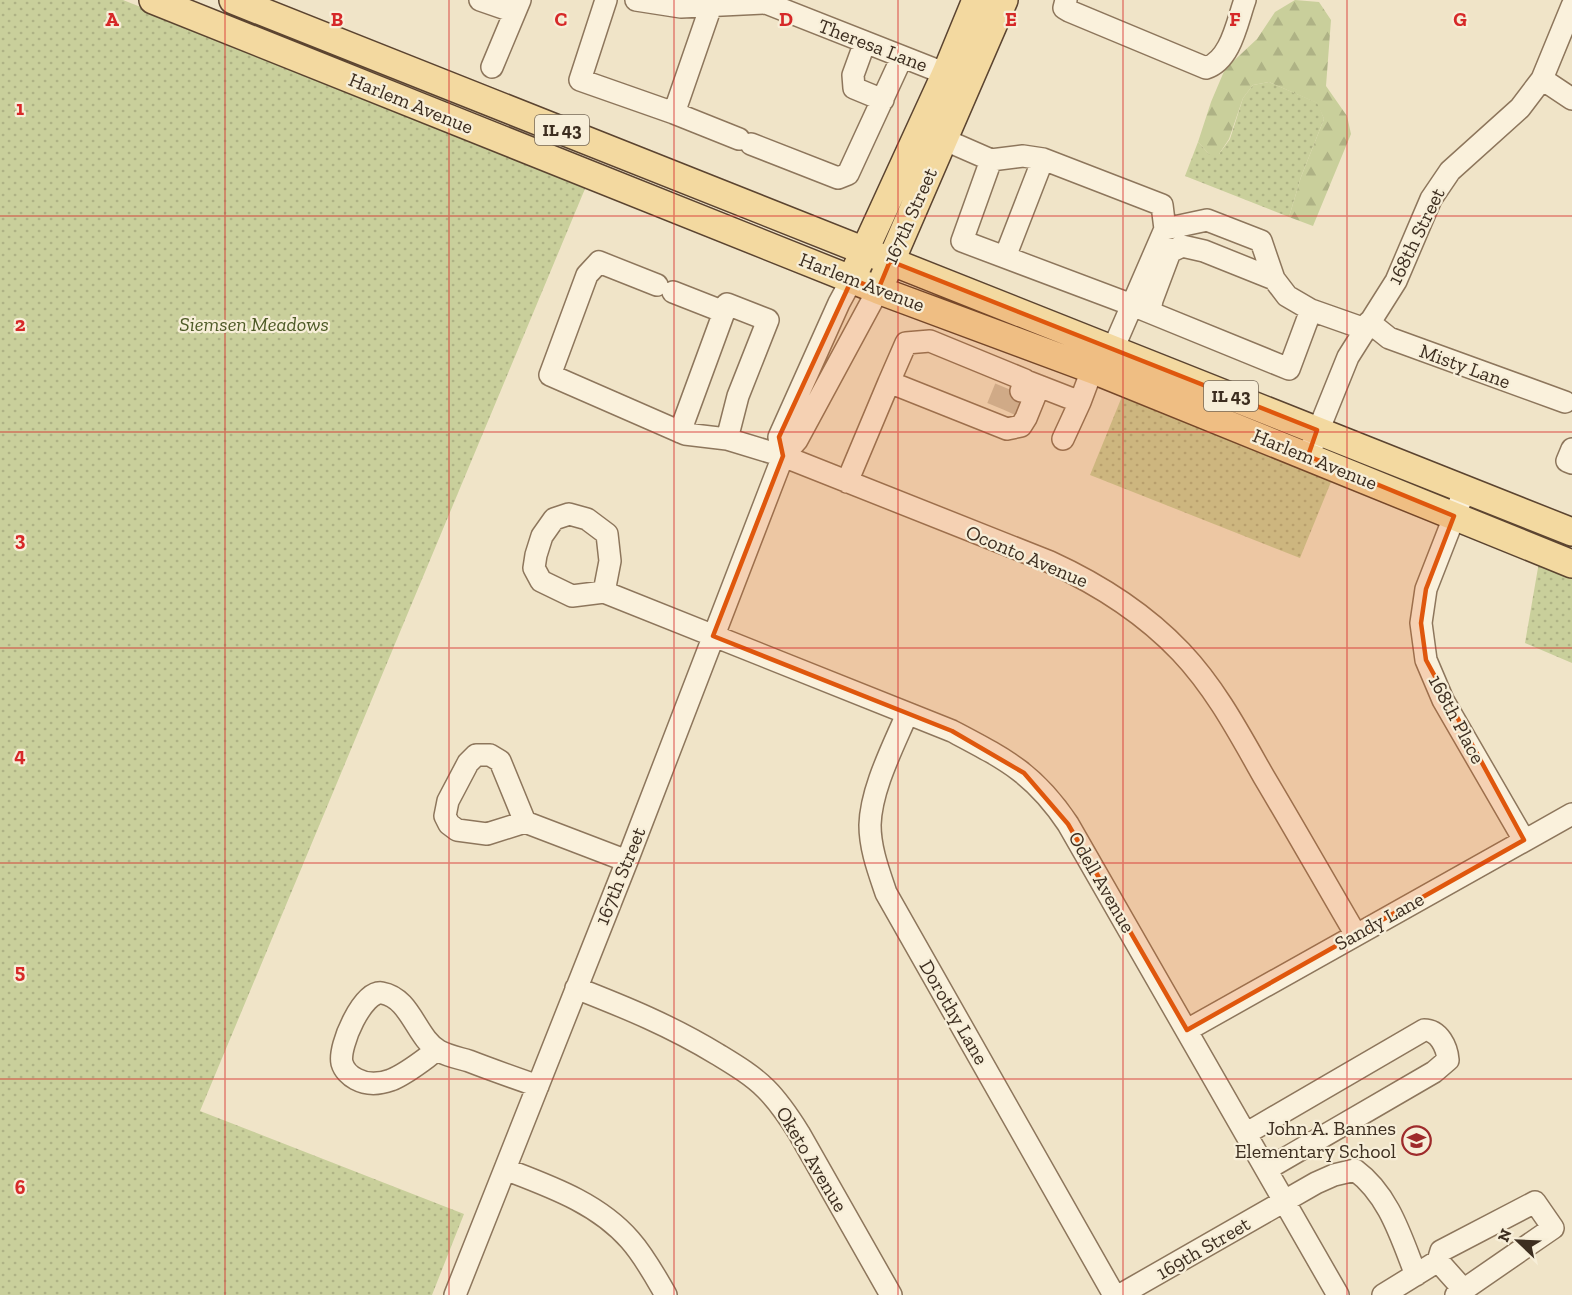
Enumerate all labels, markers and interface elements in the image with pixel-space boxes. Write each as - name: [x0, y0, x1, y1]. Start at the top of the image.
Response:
- text: A: [105, 7, 119, 31]
- text: B: [331, 7, 343, 31]
- text: C: [555, 7, 568, 31]
- text: D: [779, 7, 793, 31]
- text: E: [1005, 7, 1017, 31]
- text: F: [1229, 7, 1241, 31]
- text: G: [1453, 7, 1467, 31]
- street label: Theresa Lane: [815, 13, 931, 77]
- street label: Harlem Avenue: [345, 67, 477, 139]
- text: 1: [16, 96, 24, 120]
- road number: IL 43: [535, 115, 589, 145]
- street label: 167th Street: [878, 163, 942, 268]
- street label: 168th Street: [1382, 183, 1450, 288]
- street label: Harlem Avenue: [796, 247, 928, 317]
- text: 2: [15, 312, 26, 336]
- park label: Siemsen Meadows: [179, 312, 329, 336]
- street label: Misty Lane: [1416, 338, 1514, 394]
- road number: IL 43: [1204, 381, 1258, 411]
- street label: Harlem Avenue: [1249, 423, 1381, 495]
- street label: Oconto Avenue: [962, 519, 1092, 593]
- text: 3: [15, 527, 26, 551]
- street label: 168th Place: [1424, 670, 1490, 768]
- text: 4: [14, 743, 26, 767]
- street label: 167th Street: [590, 823, 651, 928]
- street label: Odell Avenue: [1063, 827, 1141, 937]
- street label: Sandy Lane: [1330, 887, 1428, 955]
- street label: Dorothy Lane: [914, 955, 994, 1069]
- text: 5: [15, 959, 25, 983]
- street label: Oketo Avenue: [771, 1102, 853, 1216]
- place label: John A. Bannes Elementary School: [1235, 1116, 1396, 1163]
- school or university icon: John A. Bannes Elementary School: [1401, 1124, 1433, 1156]
- text: 6: [15, 1175, 26, 1199]
- street label: 169th Street: [1152, 1211, 1255, 1285]
- north arrow: [1488, 1211, 1548, 1271]
- text: N: [1494, 1226, 1516, 1245]

